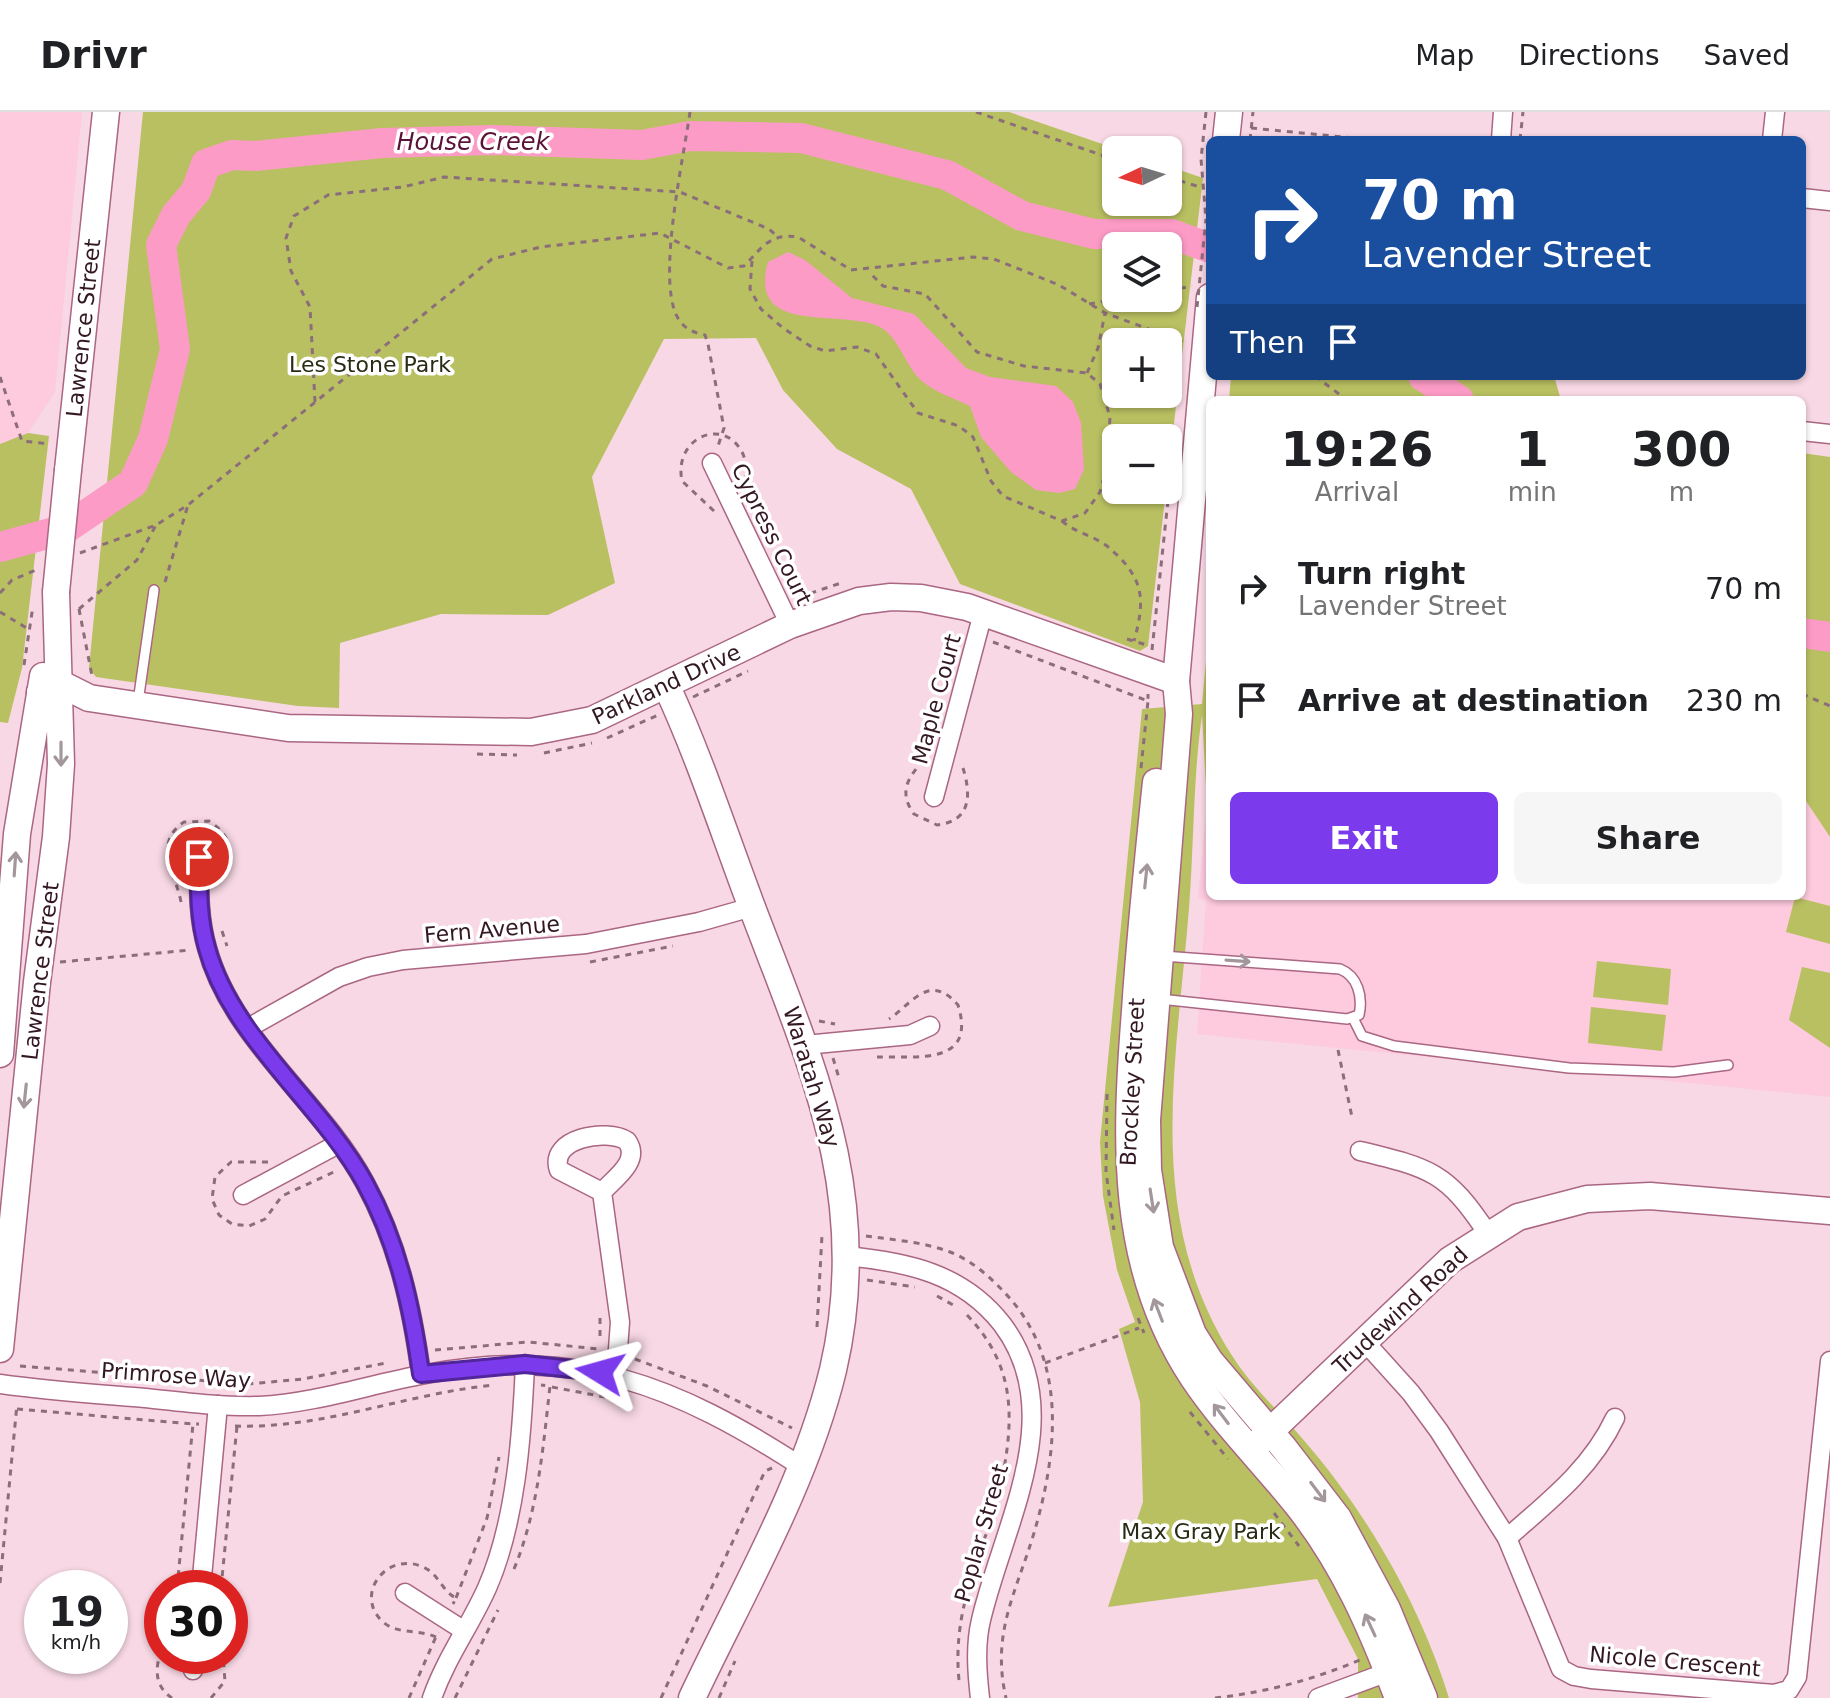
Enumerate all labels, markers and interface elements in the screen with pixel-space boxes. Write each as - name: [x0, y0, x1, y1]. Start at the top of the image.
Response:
- text: Drivr: [40, 33, 147, 77]
- text: Map: [1415, 39, 1474, 72]
- text: Directions: [1518, 39, 1659, 72]
- text: Saved: [1703, 39, 1790, 72]
- water label: House Creek: [397, 128, 551, 156]
- north arrow: [1102, 136, 1182, 216]
- map controls: [1102, 136, 1182, 504]
- text: 70 m: [1362, 167, 1518, 232]
- icon: right: [1230, 168, 1334, 272]
- button: layers: [1102, 232, 1182, 312]
- text: Lavender Street: [1362, 234, 1651, 275]
- street label: Lawrence Street: [62, 237, 105, 418]
- icon: arrive: [1321, 320, 1365, 364]
- text: Then: [1230, 325, 1305, 360]
- button: +: [1102, 328, 1182, 408]
- park label: Les Stone Park: [289, 352, 451, 377]
- text: 19:26: [1280, 421, 1433, 477]
- text: 1: [1516, 421, 1549, 477]
- text: 300: [1631, 421, 1731, 477]
- button: −: [1102, 424, 1182, 504]
- street label: Cypress Court: [726, 459, 817, 610]
- text: Arrival: [1315, 477, 1399, 507]
- text: min: [1508, 477, 1557, 507]
- text: m: [1669, 477, 1694, 507]
- text: Turn right: [1298, 556, 1465, 591]
- icon: right: [1230, 566, 1274, 610]
- text: 70 m: [1705, 571, 1782, 606]
- text: Lavender Street: [1298, 591, 1507, 621]
- street label: Maple Court: [907, 631, 966, 767]
- street label: Parkland Drive: [588, 639, 744, 730]
- icon: arrive: [1230, 678, 1274, 722]
- text: Arrive at destination: [1298, 683, 1649, 718]
- text: 230 m: [1686, 683, 1782, 718]
- one-way arrow: [53, 740, 69, 767]
- button: Exit: [1230, 792, 1498, 884]
- button: Share: [1514, 792, 1782, 884]
- pin: [165, 823, 233, 891]
- icon: arrive: [177, 835, 221, 879]
- one-way arrow: [8, 851, 23, 878]
- one-way arrow: [1139, 863, 1154, 890]
- street label: Lawrence Street: [17, 880, 64, 1062]
- street label: Fern Avenue: [423, 911, 561, 948]
- one-way arrow: [1224, 954, 1251, 969]
- street label: Brockley Street: [1116, 997, 1149, 1167]
- street label: Waratah Way: [778, 1004, 845, 1151]
- one-way arrow: [18, 1082, 33, 1109]
- one-way arrow: [1145, 1188, 1160, 1213]
- street label: Trudewind Road: [1327, 1242, 1473, 1380]
- one-way arrow: [1150, 1298, 1164, 1323]
- position arrow: [558, 1330, 642, 1414]
- street label: Primrose Way: [100, 1358, 252, 1393]
- one-way arrow: [1212, 1404, 1229, 1425]
- street label: Poplar Street: [950, 1461, 1013, 1605]
- one-way arrow: [1310, 1481, 1327, 1502]
- park label: Max Gray Park: [1121, 1519, 1281, 1544]
- speed limit sign: 30: [144, 1570, 248, 1674]
- text: 19: [48, 1589, 104, 1635]
- one-way arrow: [1362, 1614, 1377, 1638]
- text: km/h: [51, 1630, 101, 1654]
- street label: Nicole Crescent: [1588, 1642, 1762, 1681]

